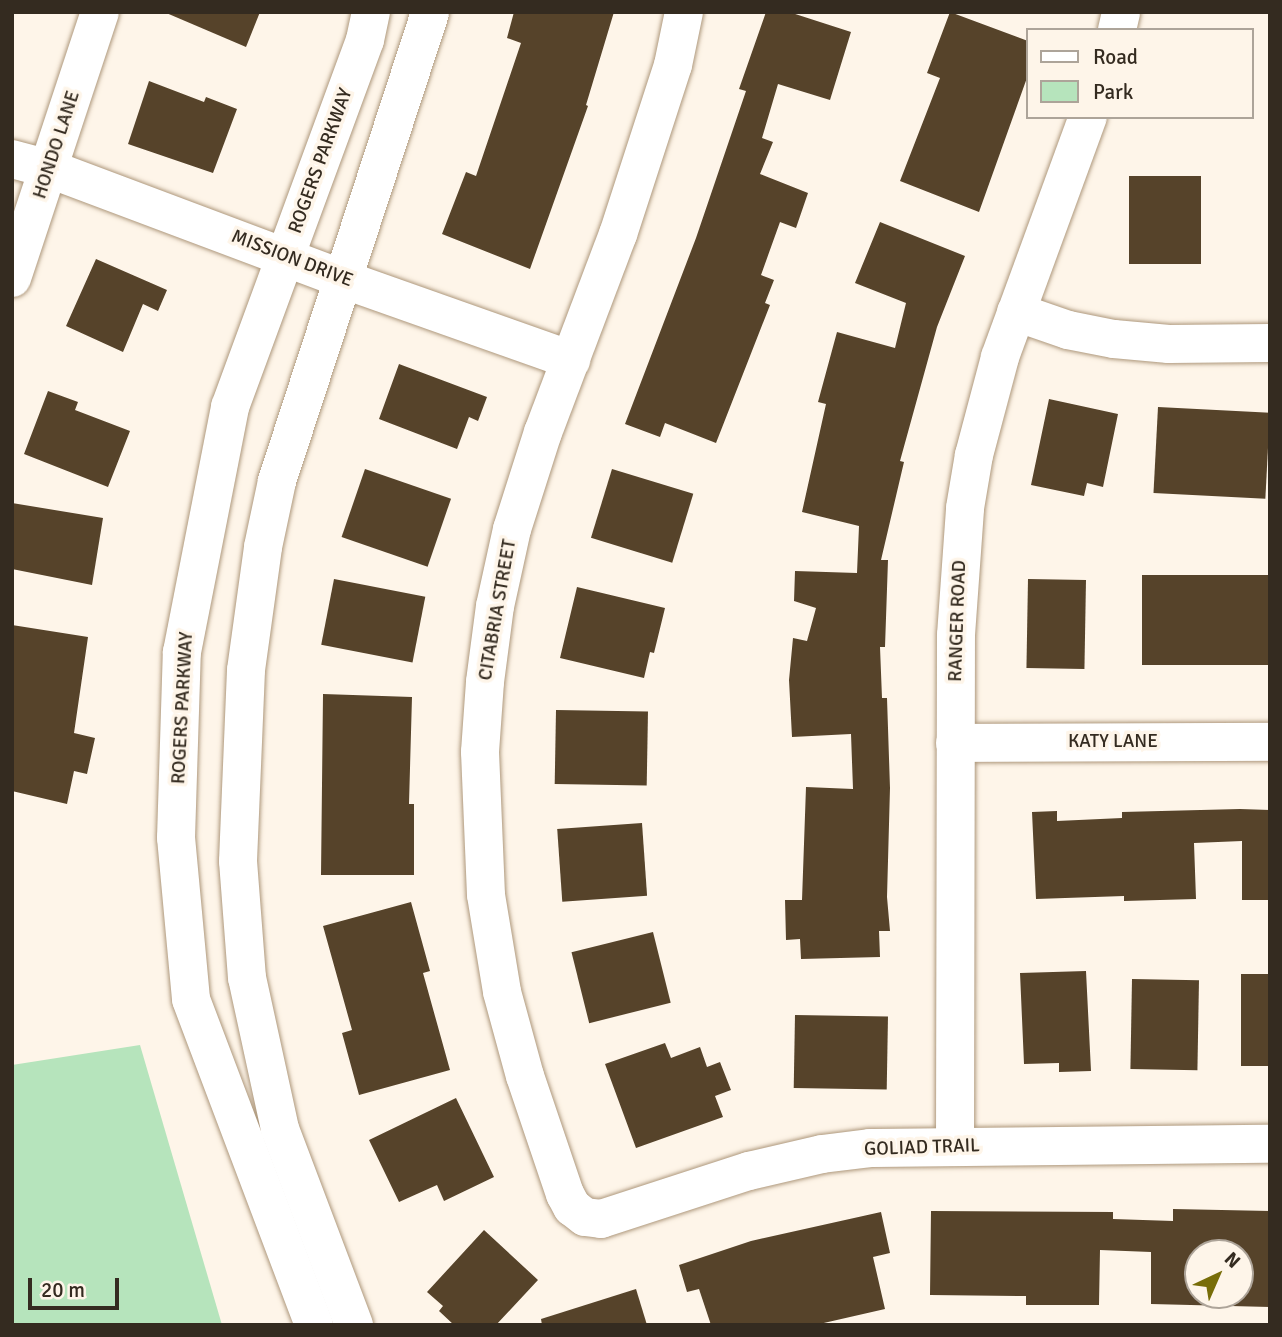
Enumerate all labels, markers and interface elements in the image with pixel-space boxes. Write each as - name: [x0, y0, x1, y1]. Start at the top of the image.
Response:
- legend: [1026, 28, 1254, 119]
- text: Road: [1093, 44, 1138, 70]
- text: Park: [1093, 79, 1133, 105]
- street label: ROGERS PARKWAY: [284, 85, 358, 237]
- street label: HONDO LANE: [29, 88, 85, 202]
- street label: MISSION DRIVE: [228, 225, 356, 293]
- street label: CITABRIA STREET: [474, 538, 522, 682]
- street label: RANGER ROAD: [944, 560, 972, 682]
- street label: ROGERS PARKWAY: [168, 631, 198, 785]
- street label: KATY LANE: [1068, 731, 1158, 753]
- street label: GOLIAD TRAIL: [864, 1135, 980, 1161]
- north arrow: [1184, 1239, 1254, 1309]
- text: N: [1219, 1247, 1245, 1274]
- scale bar: [32, 1264, 122, 1308]
- text: 20 m: [41, 1277, 85, 1303]

